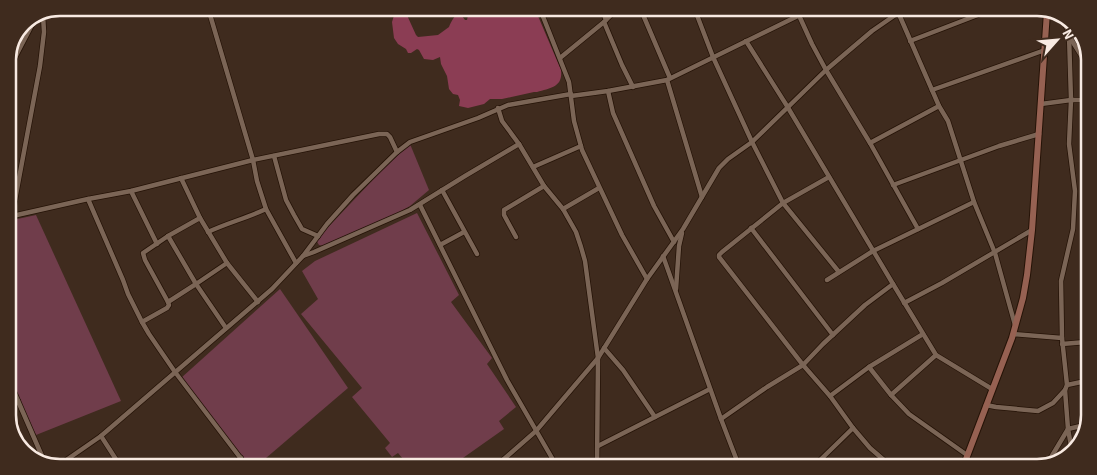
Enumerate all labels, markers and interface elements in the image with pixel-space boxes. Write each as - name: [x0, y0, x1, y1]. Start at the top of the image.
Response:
- north arrow: [1032, 15, 1082, 65]
- text: N: [1057, 26, 1079, 43]

